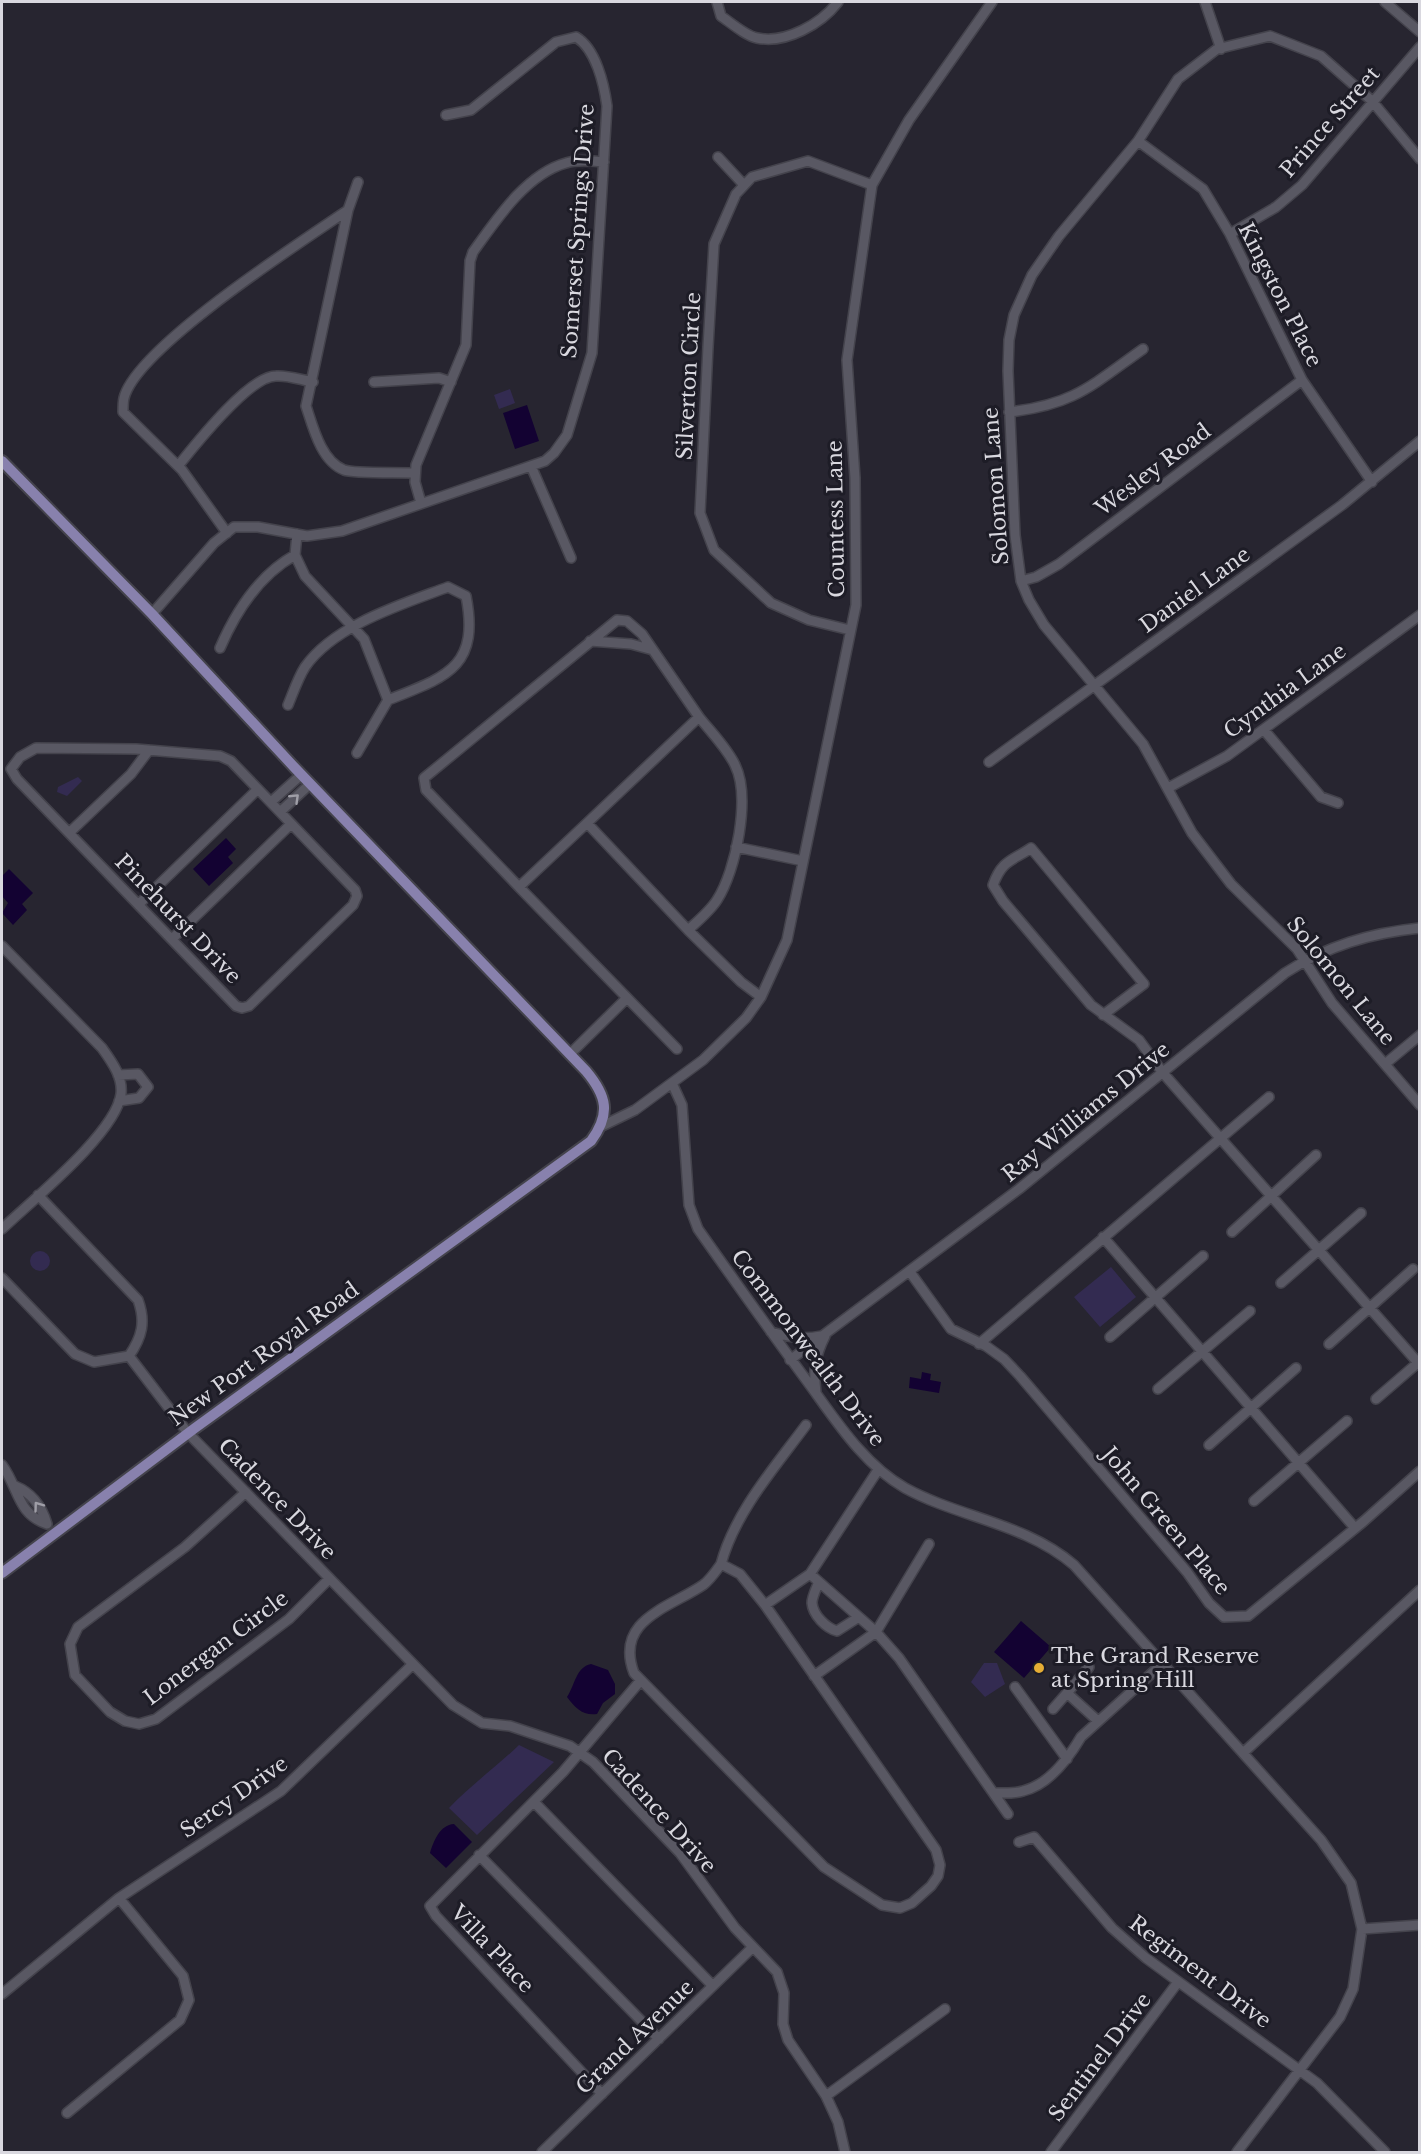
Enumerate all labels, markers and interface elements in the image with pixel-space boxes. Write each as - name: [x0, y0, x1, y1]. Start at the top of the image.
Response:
- street label: Prince Street: [1275, 61, 1385, 183]
- street label: Somerset Springs Drive: [556, 103, 600, 359]
- street label: Kingston Place: [1232, 219, 1328, 371]
- street label: Silverton Circle: [672, 291, 706, 461]
- street label: Solomon Lane: [978, 406, 1014, 566]
- street label: Wesley Road: [1089, 418, 1216, 522]
- street label: Countess Lane: [822, 440, 850, 598]
- street label: Daniel Lane: [1135, 541, 1255, 639]
- street label: Cynthia Lane: [1219, 638, 1351, 744]
- one-way arrow: [289, 794, 299, 805]
- street label: Pinehurst Drive: [110, 849, 246, 989]
- street label: Solomon Lane: [1281, 911, 1401, 1051]
- street label: Ray Williams Drive: [997, 1036, 1175, 1188]
- street label: Commonwealth Drive: [725, 1244, 891, 1452]
- street label: New Port Royal Road: [164, 1276, 364, 1432]
- street label: Cadence Drive: [213, 1433, 341, 1565]
- street label: John Green Place: [1095, 1439, 1235, 1600]
- one-way arrow: [34, 1502, 45, 1513]
- street label: Lonergan Circle: [139, 1585, 293, 1711]
- place label: The Grand Reserve at Spring Hill: [1051, 1643, 1259, 1693]
- marker: The Grand Reserve at Spring Hill: [1032, 1661, 1046, 1675]
- street label: Cadence Drive: [596, 1743, 722, 1879]
- street label: Sercy Drive: [175, 1750, 293, 1844]
- street label: Villa Place: [444, 1899, 539, 1998]
- street label: Regiment Drive: [1124, 1910, 1276, 2034]
- street label: Grand Avenue: [571, 1974, 699, 2100]
- street label: Sentinel Drive: [1043, 1987, 1157, 2127]

